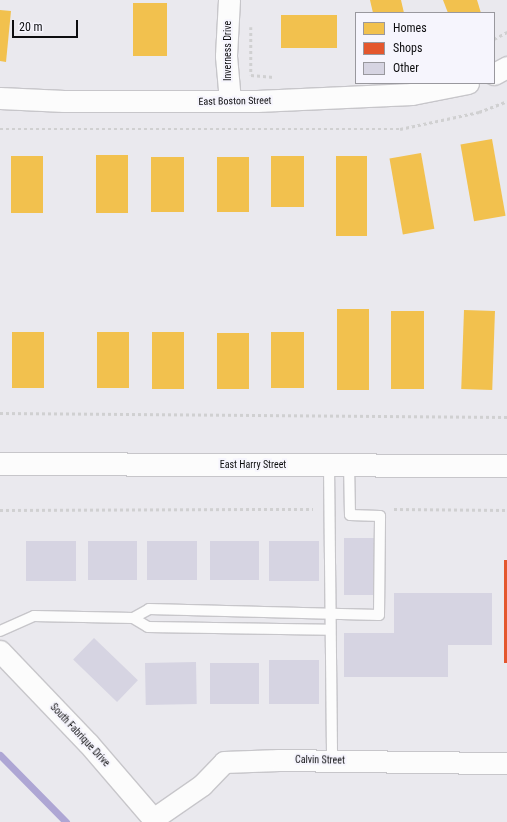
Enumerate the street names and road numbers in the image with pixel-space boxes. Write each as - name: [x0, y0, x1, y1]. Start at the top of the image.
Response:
- street label: Inverness Drive: [222, 21, 234, 81]
- street label: East Boston Street: [198, 94, 272, 108]
- street label: East Harry Street: [220, 459, 286, 471]
- street label: South Fabrique Drive: [48, 701, 112, 769]
- street label: Calvin Street: [295, 754, 345, 766]

